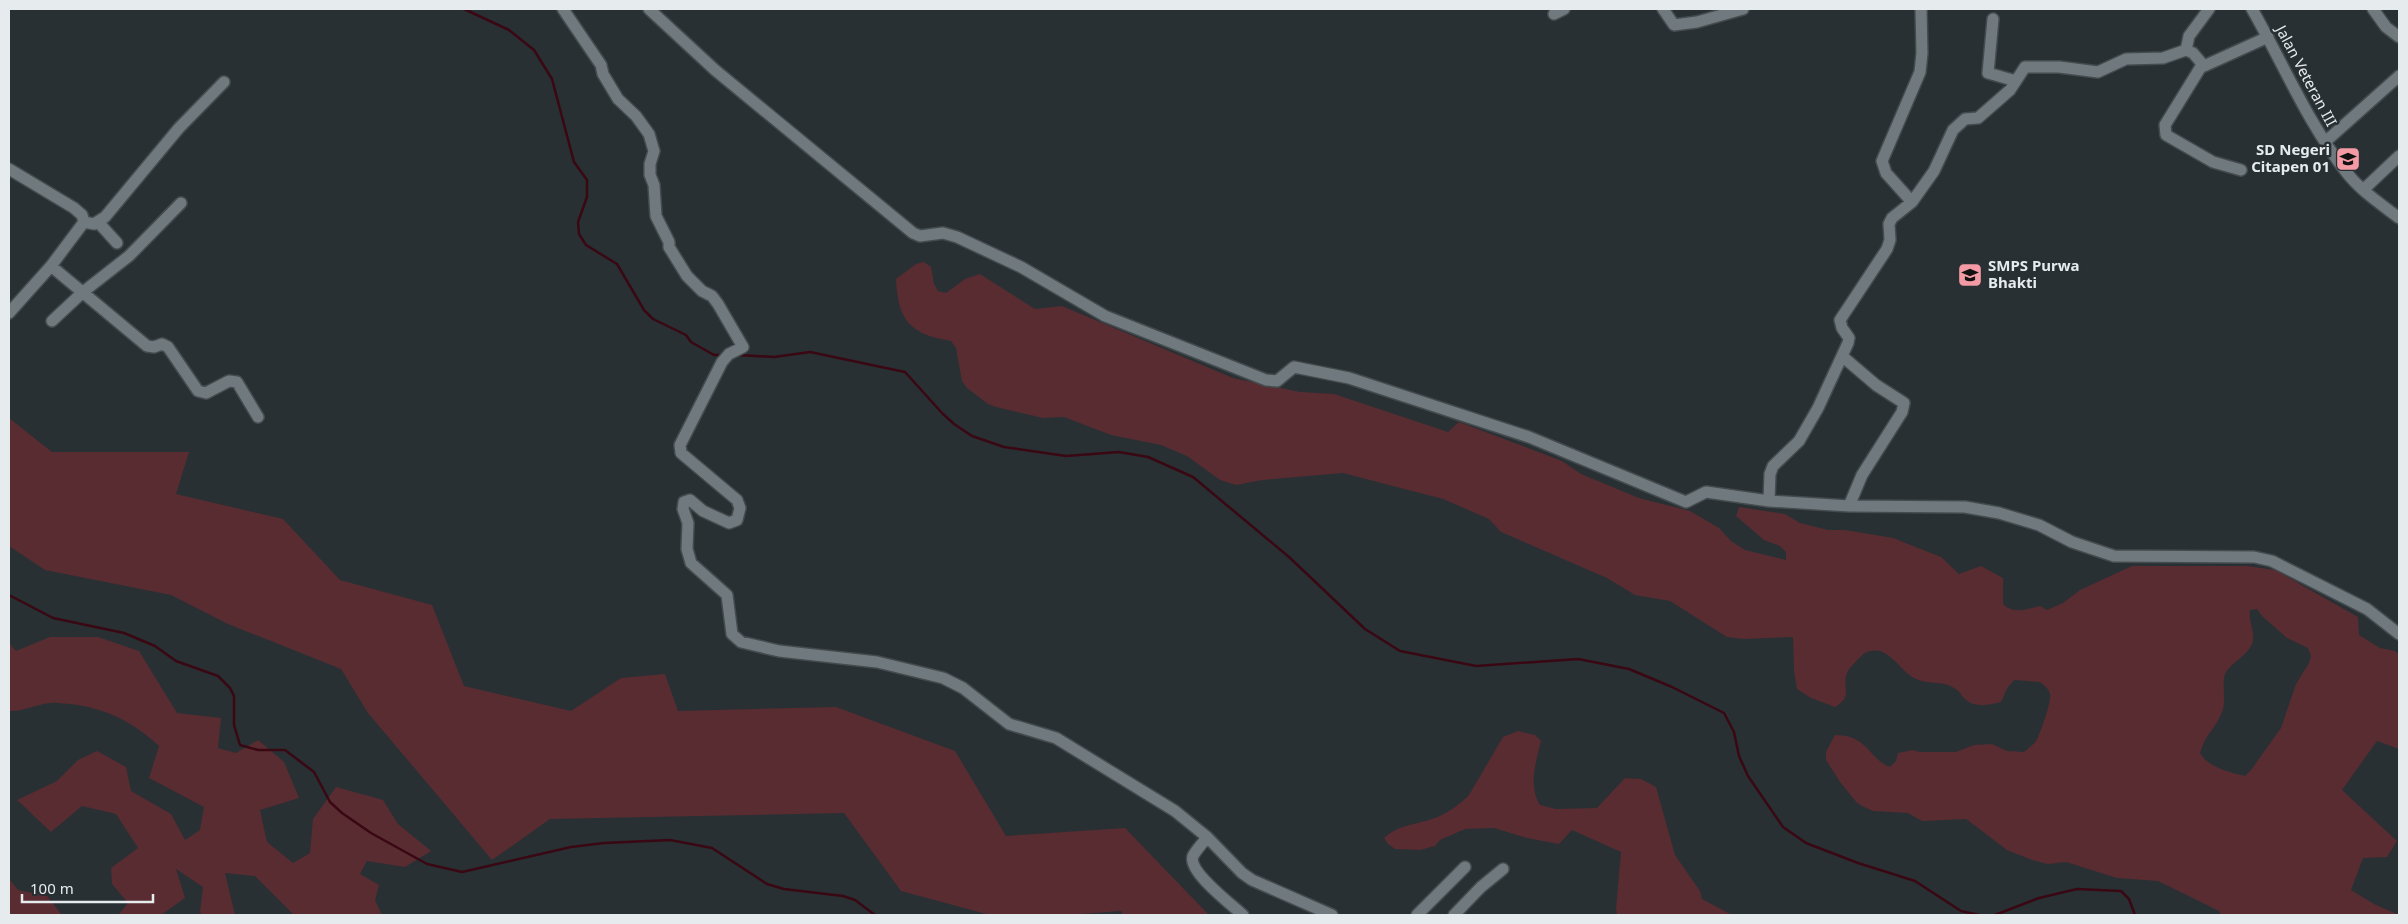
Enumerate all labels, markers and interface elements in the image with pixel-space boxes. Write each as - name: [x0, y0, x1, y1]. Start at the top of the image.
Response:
- street label: Jalan Veteran III: [2271, 20, 2342, 130]
- place label: SD Negeri Citapen 01: [2251, 139, 2330, 176]
- school or university icon: SD Negeri Citapen 01: [2335, 146, 2361, 172]
- place label: SMPS Purwa Bhakti: [1988, 255, 2080, 292]
- school or university icon: SMPS Purwa Bhakti: [1957, 262, 1983, 288]
- scale bar: [22, 872, 154, 904]
- text: 100 m: [30, 878, 74, 898]

